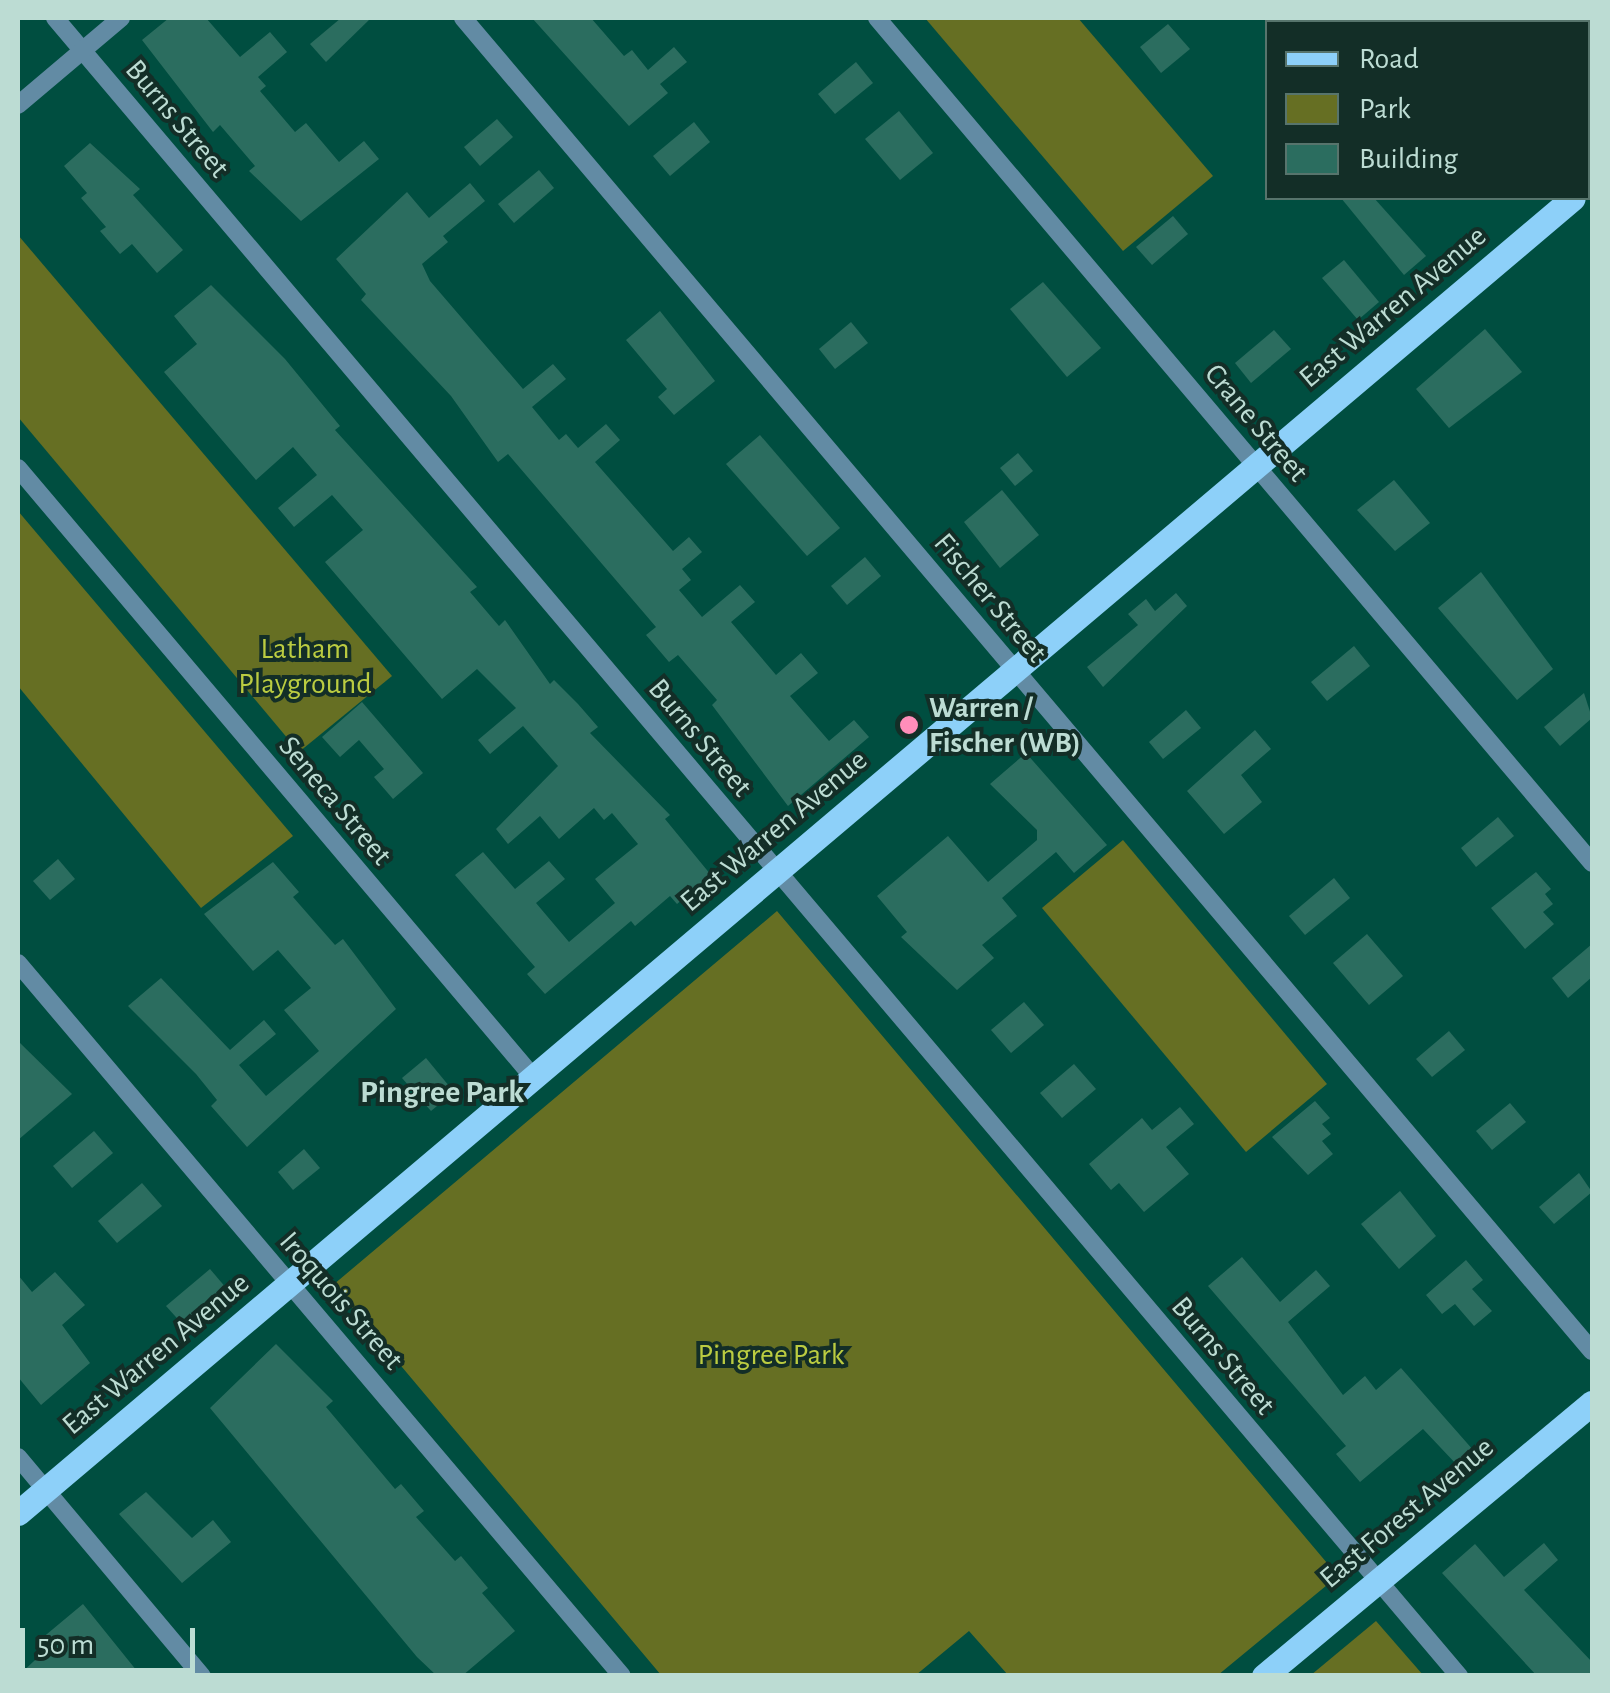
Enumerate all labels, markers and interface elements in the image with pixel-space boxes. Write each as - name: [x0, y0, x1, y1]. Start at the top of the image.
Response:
- legend: [1265, 20, 1590, 200]
- text: Road: [1359, 44, 1419, 74]
- street label: Burns Street: [117, 53, 237, 185]
- text: Park: [1359, 94, 1411, 124]
- text: Building: [1359, 144, 1458, 174]
- street label: East Warren Avenue: [1292, 218, 1494, 396]
- street label: Crane Street: [1196, 357, 1316, 489]
- street label: Fischer Street: [926, 526, 1054, 670]
- park label: Latham Playground: [238, 631, 372, 702]
- street label: Burns Street: [640, 672, 760, 804]
- place label: Warren / Fischer (WB): [929, 690, 1081, 760]
- marker: Warren / Fischer (WB): [898, 714, 920, 736]
- street label: Seneca Street: [271, 729, 399, 873]
- street label: East Warren Avenue: [673, 742, 875, 920]
- district label: Pingree Park: [360, 1073, 524, 1111]
- street label: Iroquois Street: [271, 1225, 411, 1377]
- street label: East Warren Avenue: [55, 1265, 257, 1443]
- street label: Burns Street: [1163, 1290, 1283, 1422]
- park label: Pingree Park: [698, 1337, 844, 1373]
- street label: East Forest Avenue: [1313, 1430, 1501, 1596]
- scale bar: [25, 1608, 200, 1670]
- text: 50 m: [37, 1630, 94, 1660]

